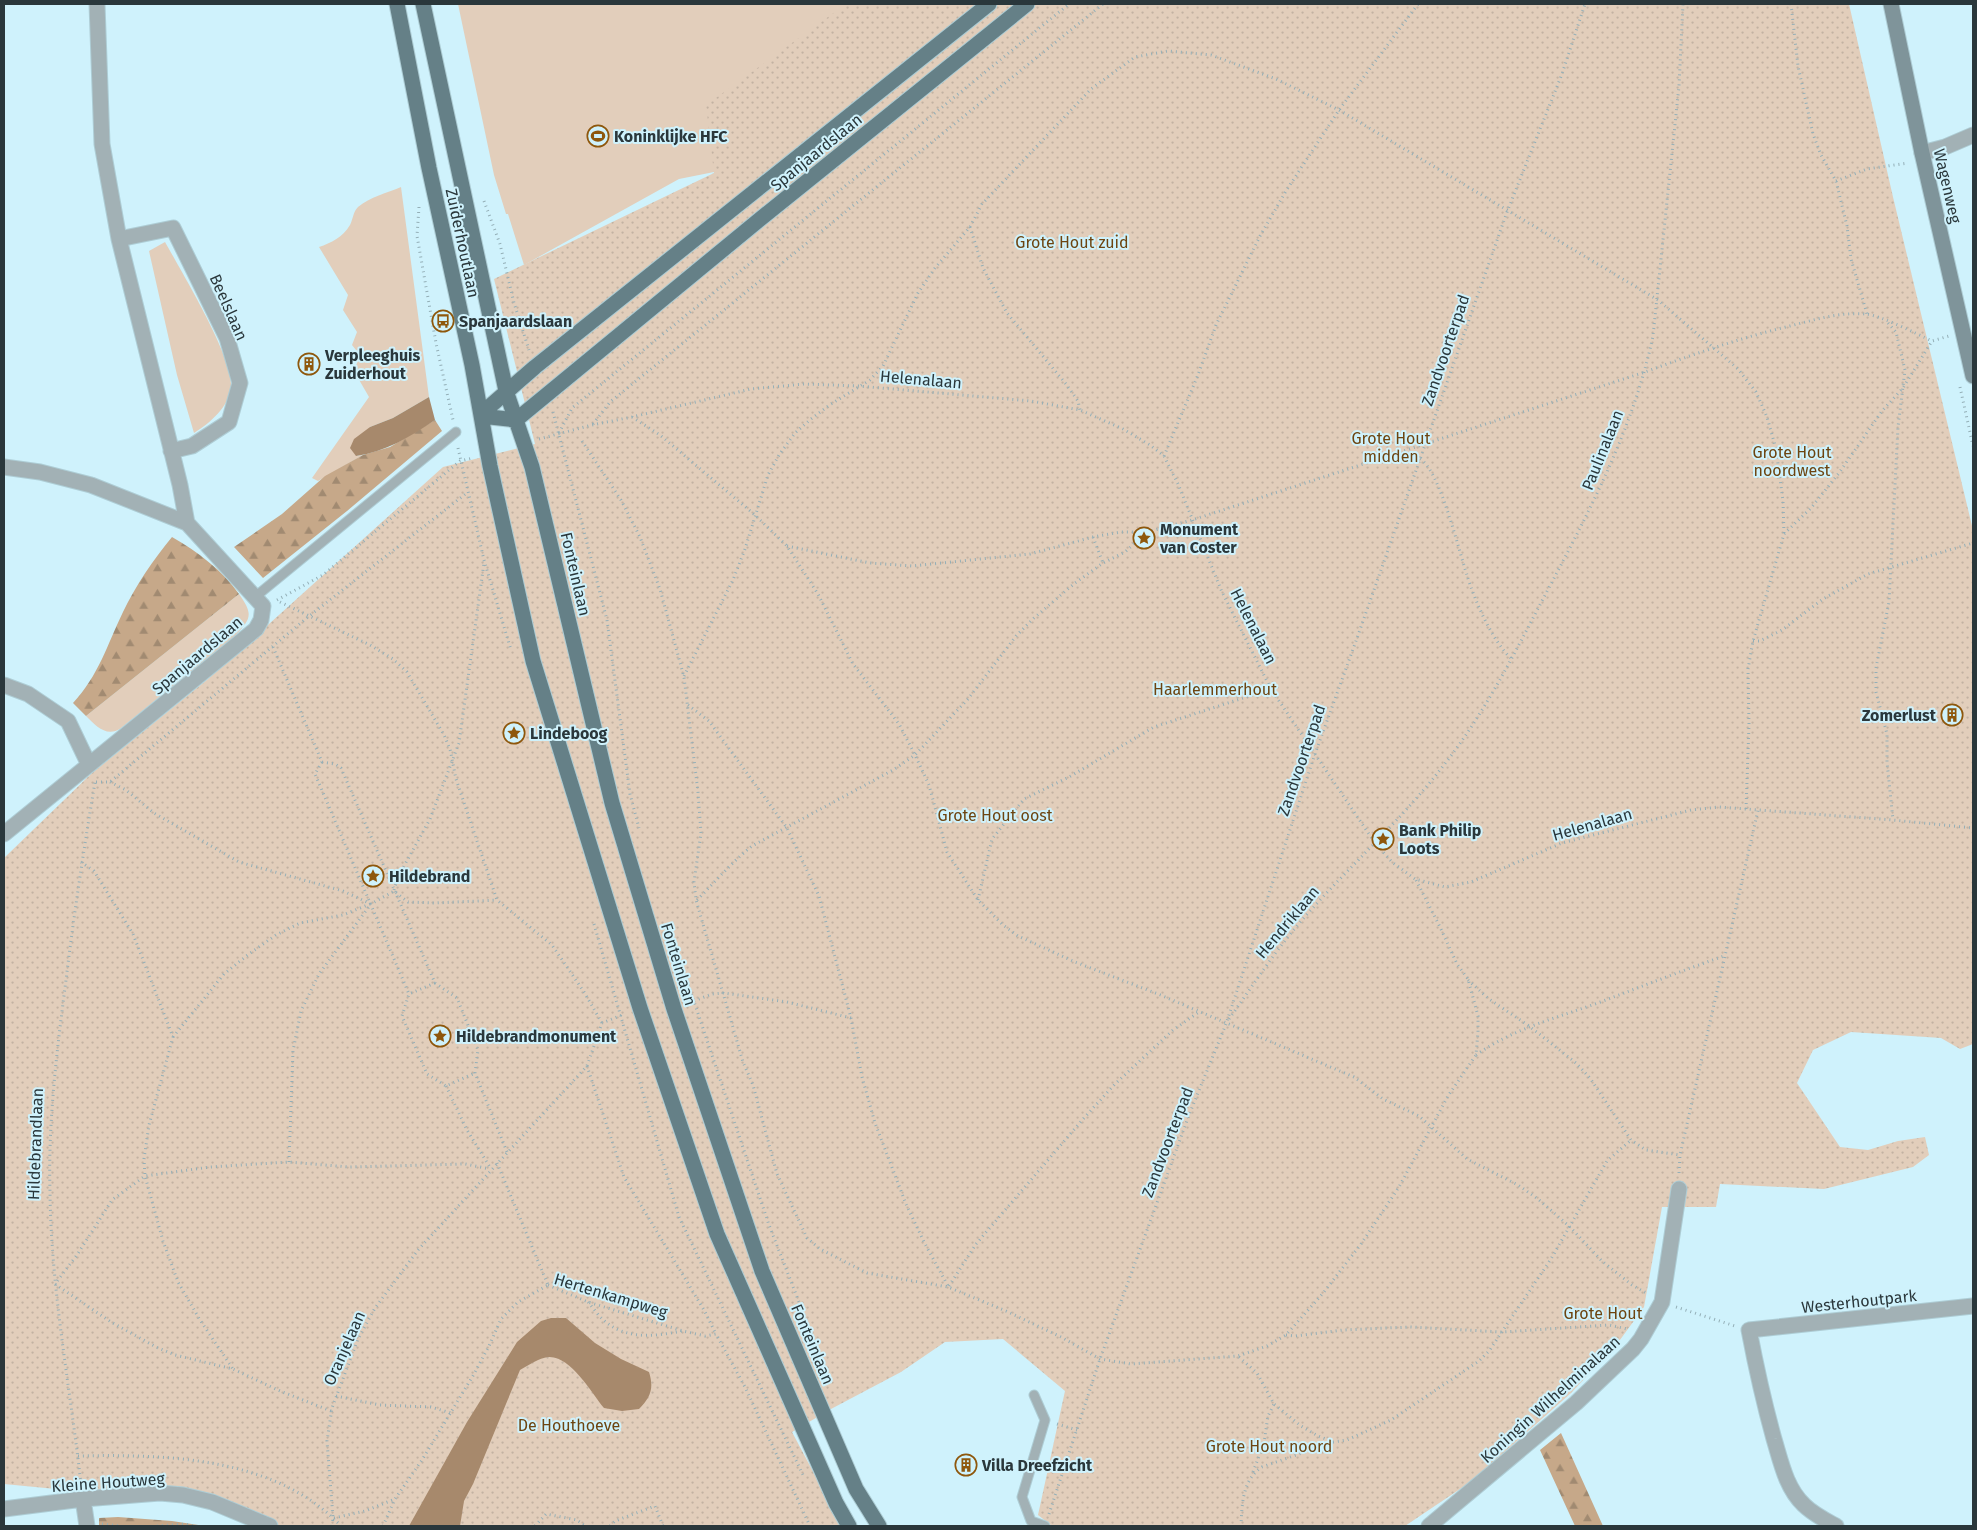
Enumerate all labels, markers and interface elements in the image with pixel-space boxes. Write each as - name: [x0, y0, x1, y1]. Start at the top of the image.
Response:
- street label: Spanjaardslaan: [767, 110, 866, 195]
- sports icon: Koninklijke HFC: [586, 124, 610, 148]
- place label: Koninklijke HFC: [614, 127, 728, 146]
- street label: Wagenweg: [1930, 147, 1965, 226]
- street label: Zuiderhoutlaan: [442, 187, 483, 300]
- park label: Grote Hout zuid: [1015, 233, 1129, 252]
- street label: Beelslaan: [205, 271, 252, 343]
- street label: Zandvoorterpad: [1418, 292, 1473, 408]
- bus stop icon: Spanjaardslaan: [431, 309, 455, 333]
- place label: Spanjaardslaan: [459, 312, 572, 331]
- place label: Verpleeghuis Zuiderhout: [324, 346, 421, 383]
- building icon: Verpleeghuis Zuiderhout: [297, 352, 321, 376]
- street label: Helenalaan: [879, 366, 963, 393]
- street label: Paulinalaan: [1578, 407, 1627, 493]
- park label: Grote Hout midden: [1352, 429, 1431, 466]
- park label: Grote Hout noordwest: [1753, 443, 1832, 480]
- place label: Monument van Coster: [1159, 520, 1239, 557]
- place icon: Monument van Coster: [1132, 526, 1156, 550]
- street label: Fonteinlaan: [557, 530, 594, 618]
- street label: Helenalaan: [1226, 585, 1281, 667]
- street label: Spanjaardslaan: [148, 612, 246, 699]
- park label: Haarlemmerhout: [1153, 680, 1277, 699]
- street label: Zandvoorterpad: [1274, 702, 1329, 818]
- building icon: Zomerlust: [1940, 703, 1964, 727]
- place label: Zomerlust: [1862, 706, 1937, 725]
- place icon: Lindeboog: [502, 721, 526, 745]
- place label: Lindeboog: [530, 724, 608, 743]
- street label: Helenalaan: [1550, 804, 1634, 845]
- park label: Grote Hout oost: [937, 806, 1053, 825]
- place label: Bank Philip Loots: [1399, 821, 1481, 858]
- place icon: Bank Philip Loots: [1371, 827, 1395, 851]
- place icon: Hildebrand: [361, 864, 385, 888]
- place label: Hildebrand: [389, 867, 470, 886]
- street label: Hendriklaan: [1252, 882, 1323, 962]
- street label: Fonteinlaan: [657, 920, 700, 1008]
- place icon: Hildebrandmonument: [428, 1024, 452, 1048]
- place label: Hildebrandmonument: [456, 1027, 617, 1046]
- street label: Zandvoorterpad: [1138, 1084, 1197, 1200]
- street label: Hildebrandlaan: [24, 1088, 47, 1201]
- street label: Hertenkampweg: [552, 1269, 671, 1322]
- street label: Westerhoutpark: [1800, 1286, 1918, 1317]
- street label: Fonteinlaan: [787, 1301, 838, 1387]
- park label: Grote Hout: [1564, 1304, 1643, 1323]
- street label: Oranjelaan: [320, 1308, 369, 1388]
- street label: Koningin Wilhelminalaan: [1477, 1332, 1624, 1467]
- park label: De Houthoeve: [518, 1416, 620, 1435]
- park label: Grote Hout noord: [1206, 1437, 1332, 1456]
- building icon: Villa Dreefzicht: [954, 1453, 978, 1477]
- place label: Villa Dreefzicht: [981, 1456, 1093, 1475]
- street label: Kleine Houtweg: [51, 1469, 166, 1496]

